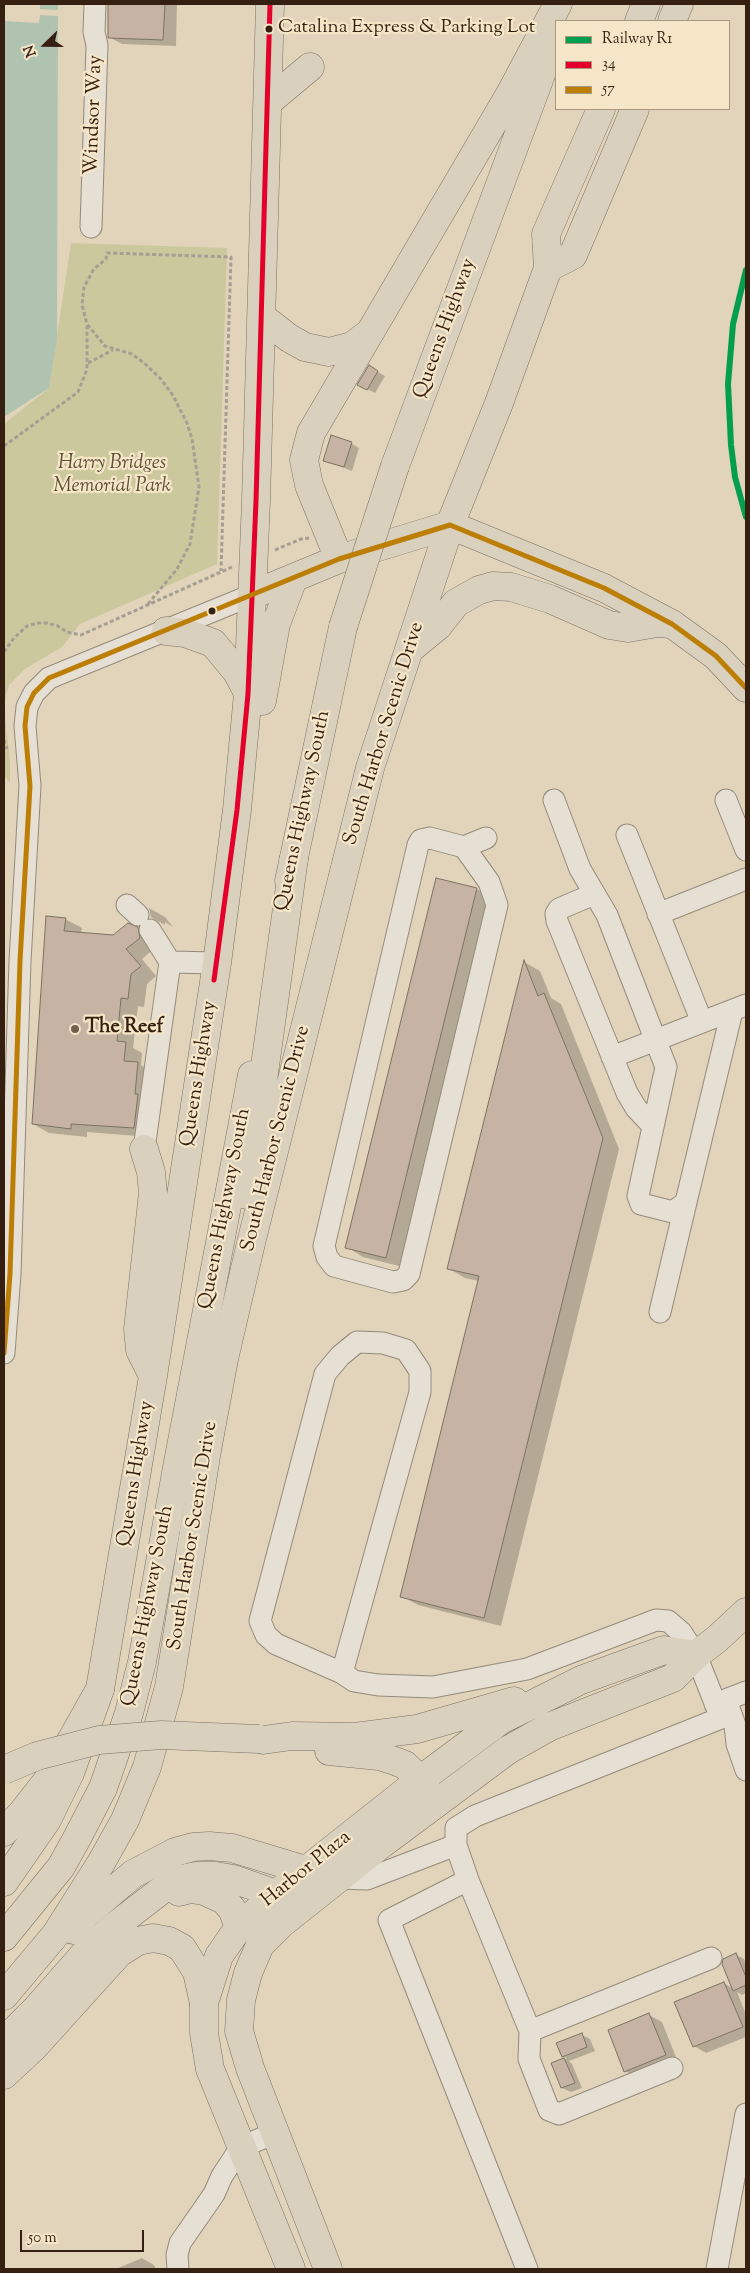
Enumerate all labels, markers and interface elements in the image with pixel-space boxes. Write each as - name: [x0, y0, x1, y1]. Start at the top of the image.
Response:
- place label: Catalina Express & Parking Lot: [278, 18, 535, 40]
- north arrow: [20, 20, 70, 70]
- legend: [555, 20, 730, 110]
- marker: Catalina Express & Parking Lot: [264, 24, 274, 34]
- text: Railway R1: [602, 29, 672, 50]
- text: N: [20, 42, 42, 60]
- text: 34: [602, 54, 616, 75]
- street label: Windsor Way: [81, 55, 109, 175]
- text: 57: [602, 79, 615, 100]
- street label: Queens Highway: [410, 256, 482, 402]
- park label: Harry Bridges Memorial Park: [53, 453, 171, 500]
- unlabelled marker: [207, 606, 217, 616]
- street label: South Harbor Scenic Drive: [340, 620, 430, 848]
- street label: Queens Highway South: [271, 708, 337, 914]
- street label: Queens Highway: [177, 999, 223, 1149]
- place label: The Reef: [85, 1017, 163, 1041]
- marker: The Reef: [69, 1023, 81, 1035]
- street label: South Harbor Scenic Drive: [237, 1024, 317, 1254]
- street label: Queens Highway South: [195, 1106, 257, 1312]
- street label: Queens Highway: [114, 1399, 160, 1549]
- street label: South Harbor Scenic Drive: [164, 1420, 224, 1652]
- street label: Queens Highway South: [118, 1503, 180, 1709]
- street label: Harbor Plaza: [257, 1827, 357, 1913]
- scale bar: [22, 2220, 146, 2252]
- text: 50 m: [28, 2228, 57, 2249]

